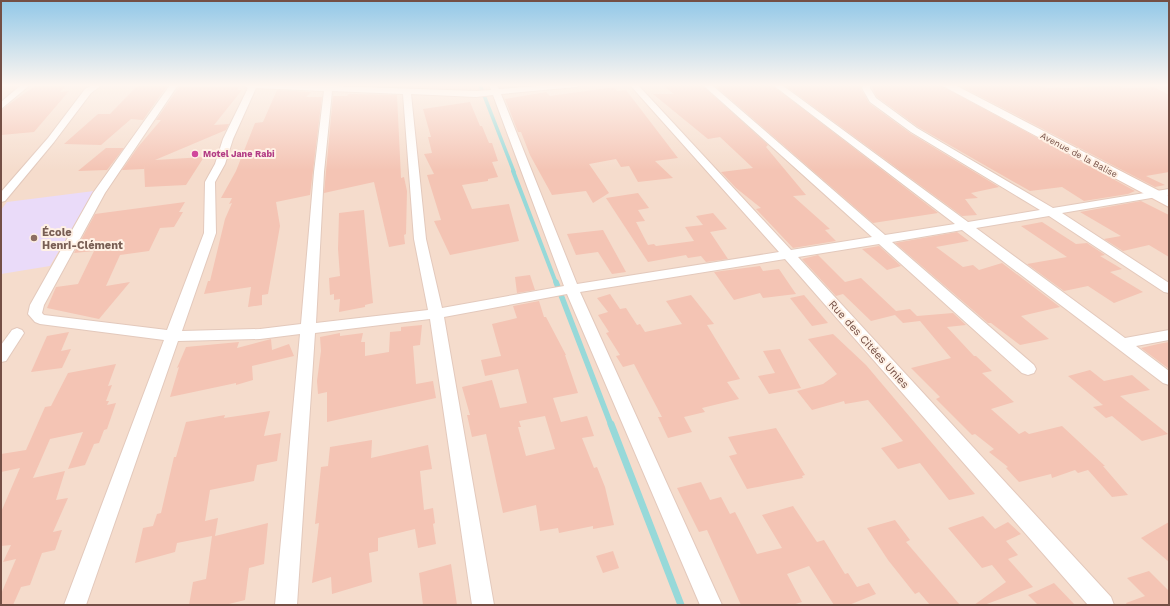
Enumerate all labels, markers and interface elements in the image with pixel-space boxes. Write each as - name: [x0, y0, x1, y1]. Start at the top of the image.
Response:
- street label: Avenue de la Balise: [1039, 130, 1119, 180]
- marker: Motel Jane Rabi: [190, 149, 200, 159]
- place label: Motel Jane Rabi: [203, 149, 275, 159]
- place label: École Henri-Clément: [42, 226, 123, 252]
- marker: École Henri-Clément: [29, 233, 39, 243]
- street label: Rue des Citées Unies: [826, 298, 912, 391]

